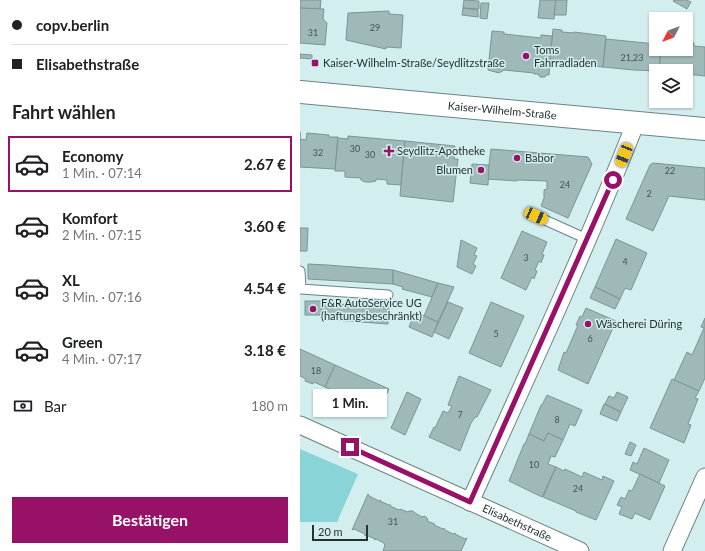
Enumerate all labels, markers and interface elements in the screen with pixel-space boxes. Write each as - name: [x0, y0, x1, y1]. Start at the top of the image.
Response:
- north arrow: [649, 12, 693, 56]
- map controls: [649, 12, 693, 108]
- text: copv.berlin: [36, 16, 109, 34]
- house number: 29: [370, 22, 380, 33]
- house number: 31: [308, 27, 318, 38]
- place label: Toms Fahrradladen: [534, 43, 597, 69]
- marker: Toms Fahrradladen: [521, 51, 531, 61]
- house number: 21,23: [621, 52, 643, 63]
- text: Elisabethstraße: [36, 55, 139, 73]
- place label: Kaiser-Wilhelm-Straße/Seydlitzstraße: [323, 56, 505, 69]
- marker: Kaiser-Wilhelm-Straße/Seydlitzstraße: [310, 58, 320, 68]
- button: layers: [649, 64, 693, 108]
- street label: Kaiser-Wilhelm-Straße: [447, 99, 557, 121]
- text: Fahrt wählen: [12, 101, 116, 123]
- car: [614, 142, 634, 168]
- house number: 30: [350, 143, 360, 154]
- place label: Seydlitz-Apotheke: [397, 144, 485, 157]
- icon: car: [14, 146, 50, 182]
- marker: Seydlitz-Apotheke: [384, 146, 394, 156]
- text: Economy: [62, 147, 123, 165]
- house number: 32: [313, 147, 323, 158]
- house number: 30: [365, 149, 375, 160]
- place label: Babor: [525, 151, 554, 164]
- marker: Babor: [512, 153, 522, 163]
- text: 2.67 €: [244, 155, 286, 173]
- place label: Blumen: [436, 163, 473, 176]
- text: 1 Min. · 07:14: [62, 165, 142, 181]
- marker: Blumen: [476, 165, 486, 175]
- house number: 22: [665, 165, 675, 176]
- route start: [604, 171, 622, 189]
- house number: 24: [560, 179, 570, 190]
- house number: 2: [646, 188, 652, 199]
- car: [523, 206, 549, 226]
- icon: car: [14, 208, 50, 244]
- text: Komfort: [62, 209, 118, 227]
- text: 3.60 €: [244, 217, 286, 235]
- text: 2 Min. · 07:15: [62, 227, 142, 243]
- house number: 3: [523, 252, 529, 263]
- house number: 4: [622, 256, 628, 267]
- icon: car: [14, 270, 50, 306]
- text: XL: [62, 271, 80, 289]
- text: 4.54 €: [244, 279, 286, 297]
- text: 3 Min. · 07:16: [62, 289, 142, 305]
- place label: F&R AutoService UG (haftungsbeschränkt): [321, 296, 422, 322]
- marker: F&R AutoService UG (haftungsbeschränkt): [308, 304, 318, 314]
- place label: Wäscherei Düring: [596, 317, 682, 330]
- marker: Wäscherei Düring: [583, 319, 593, 329]
- house number: 5: [493, 328, 499, 339]
- icon: car: [14, 332, 50, 368]
- text: Green: [62, 333, 103, 351]
- house number: 6: [587, 333, 593, 344]
- text: 3.18 €: [244, 341, 286, 359]
- text: 4 Min. · 07:17: [62, 351, 142, 367]
- house number: 18: [311, 365, 321, 376]
- callout: 1 Min.: [313, 389, 387, 417]
- icon: cash: [12, 395, 34, 417]
- text: 1 Min.: [332, 395, 368, 411]
- text: Bar: [44, 397, 67, 415]
- text: 180 m: [251, 398, 288, 414]
- house number: 7: [457, 409, 463, 420]
- house number: 8: [554, 414, 560, 425]
- route end: [341, 438, 359, 456]
- house number: 10: [529, 459, 539, 470]
- house number: 24: [573, 483, 583, 494]
- button: Bestätigen: [12, 497, 288, 543]
- street label: Elisabethstraße: [481, 501, 554, 543]
- house number: 31: [388, 516, 398, 527]
- scale bar: [312, 523, 368, 542]
- text: 20 m: [318, 525, 343, 538]

